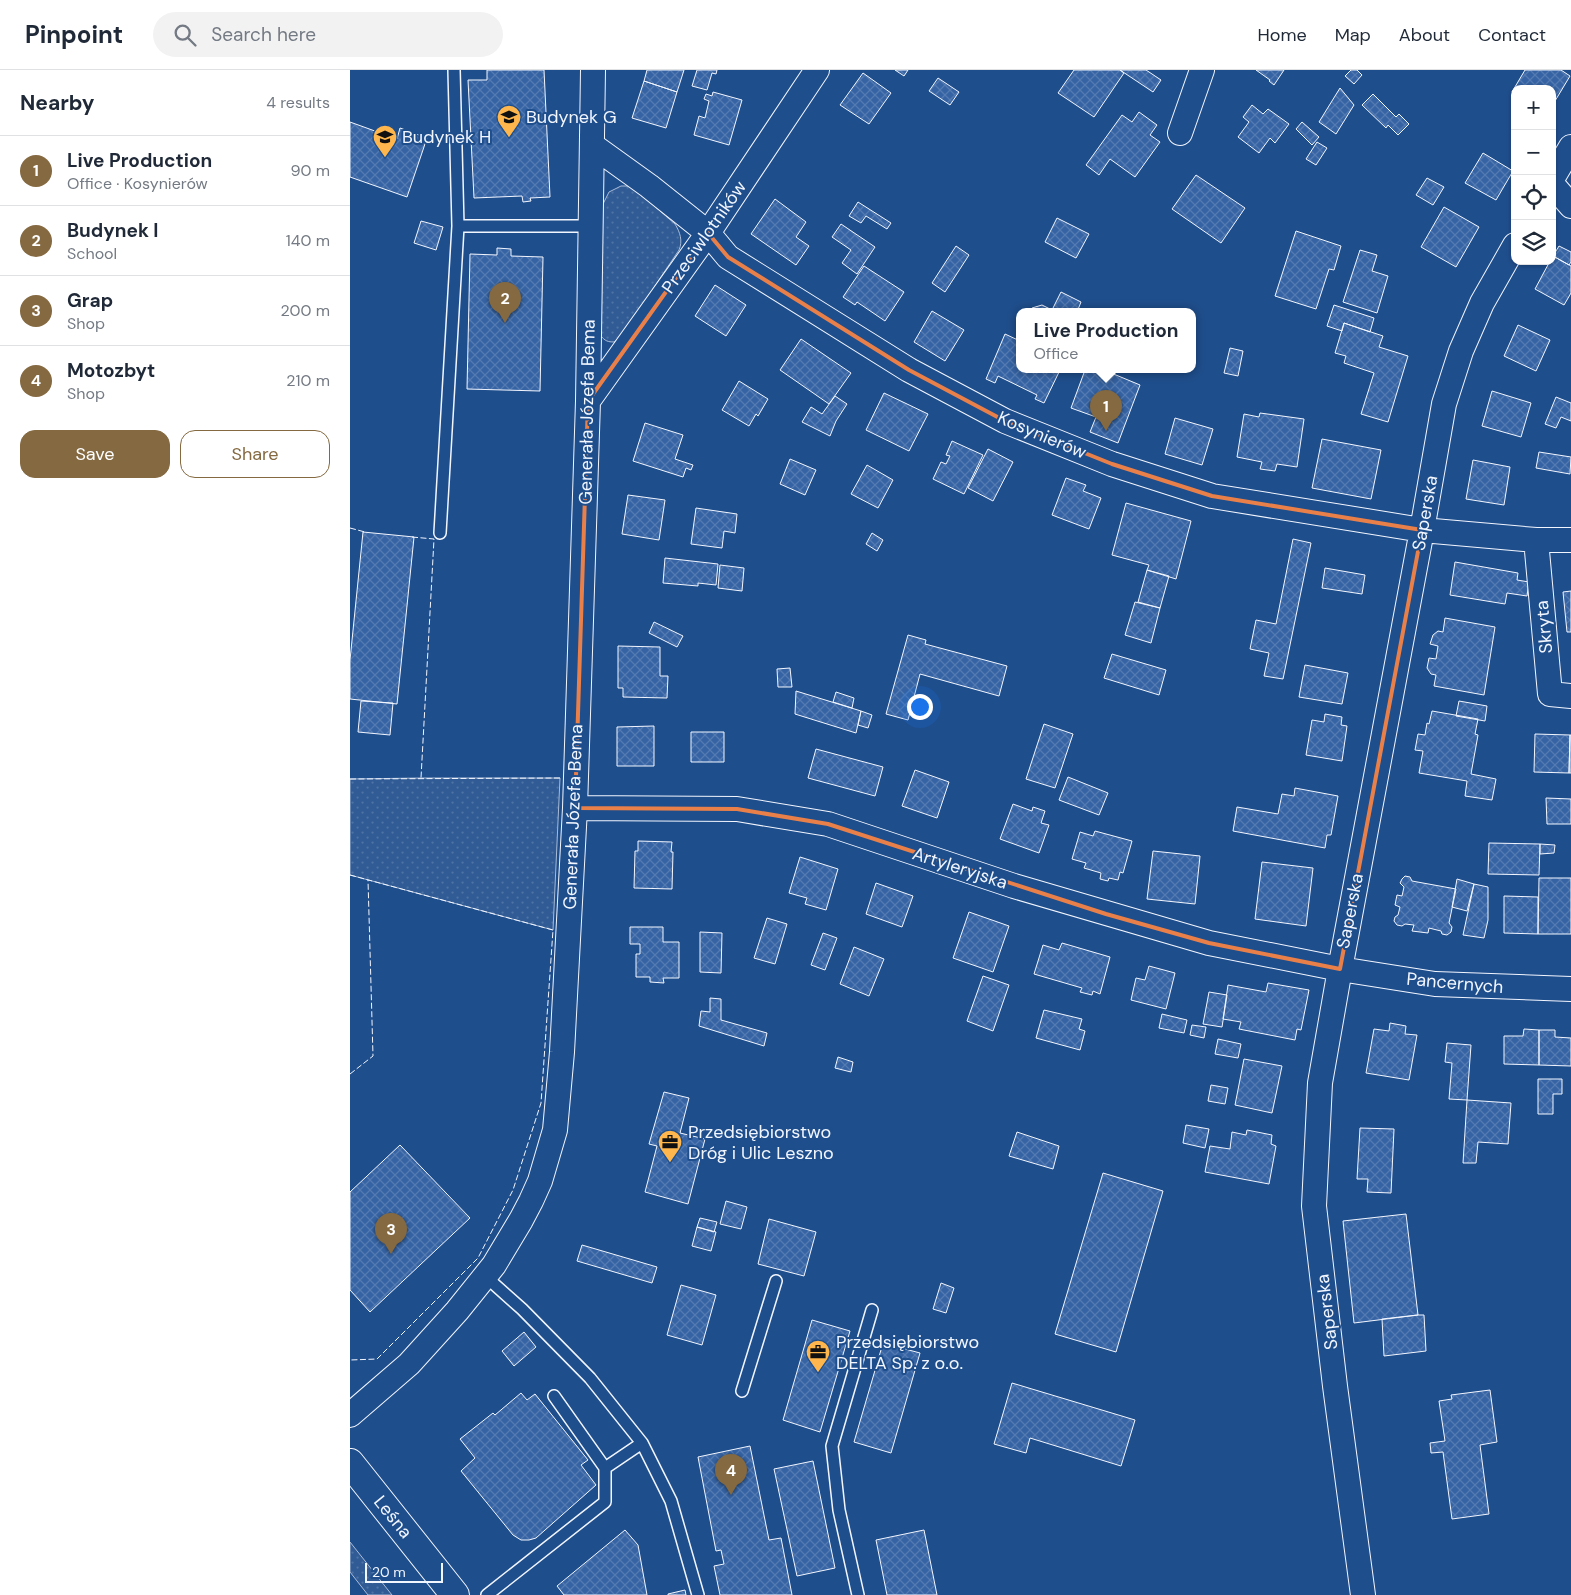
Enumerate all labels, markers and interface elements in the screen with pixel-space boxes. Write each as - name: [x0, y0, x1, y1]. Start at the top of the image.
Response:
- search box: [153, 12, 503, 57]
- text: Pinpoint: [25, 19, 123, 50]
- icon: search: [171, 21, 199, 49]
- text: Search here: [211, 22, 316, 47]
- text: Home: [1257, 23, 1307, 47]
- text: Map: [1335, 23, 1371, 47]
- text: About: [1399, 23, 1450, 47]
- text: Contact: [1478, 23, 1546, 47]
- map controls: [1511, 85, 1556, 265]
- button: +: [1511, 85, 1556, 130]
- text: Nearby: [20, 89, 94, 117]
- text: 4 results: [266, 92, 330, 113]
- school or university icon: Budynek G: [496, 104, 522, 138]
- place label: Budynek G: [526, 105, 617, 129]
- school or university icon: Budynek H: [372, 124, 398, 158]
- place label: Budynek H: [402, 125, 491, 149]
- button: −: [1511, 130, 1556, 175]
- text: Live Production: [67, 148, 212, 173]
- text: 1: [33, 160, 39, 181]
- text: 90 m: [290, 160, 330, 181]
- text: Office · Kosynierów: [67, 173, 208, 194]
- button: locate: [1511, 175, 1556, 220]
- street label: Przeciwlotników: [656, 176, 752, 298]
- text: Budynek I: [67, 218, 159, 243]
- button: layers: [1511, 220, 1556, 265]
- text: 2: [31, 230, 41, 251]
- text: 140 m: [286, 230, 330, 251]
- text: School: [67, 243, 117, 264]
- pin: 2: [489, 282, 521, 323]
- text: Grap: [67, 288, 113, 313]
- text: 3: [31, 300, 41, 321]
- text: 200 m: [281, 300, 330, 321]
- popup: [1016, 308, 1196, 373]
- text: Shop: [67, 313, 105, 334]
- text: Live Production: [1033, 318, 1179, 343]
- street label: Generała Józefa Bema: [573, 319, 601, 505]
- text: Office: [1033, 343, 1078, 364]
- text: Motozbyt: [67, 358, 155, 383]
- text: 4: [31, 370, 41, 391]
- text: 210 m: [286, 370, 330, 391]
- text: Shop: [67, 383, 105, 404]
- pin: 1: [1090, 390, 1122, 431]
- street label: Kosynierów: [994, 405, 1090, 465]
- button: Save: [20, 430, 170, 478]
- button: Share: [180, 430, 330, 478]
- street label: Saperska: [1407, 473, 1443, 553]
- street label: Skryta: [1530, 600, 1558, 654]
- your location: [907, 694, 933, 720]
- street label: Generała Józefa Bema: [558, 724, 588, 910]
- street label: Artyleryjska: [909, 841, 1011, 895]
- street label: Saperska: [1331, 871, 1369, 951]
- street label: Pancernych: [1406, 967, 1504, 999]
- place label: Przedsiębiorstwo Dróg i Ulic Leszno: [688, 1120, 834, 1165]
- office icon: Przedsiębiorstwo Dróg i Ulic Leszno: [657, 1129, 683, 1163]
- pin: 3: [375, 1213, 407, 1254]
- street label: Saperska: [1310, 1273, 1344, 1351]
- place label: Przedsiębiorstwo DELTA Sp. z o.o.: [836, 1330, 979, 1375]
- office icon: Przedsiębiorstwo DELTA Sp. z o.o.: [805, 1339, 831, 1373]
- pin: 4: [715, 1454, 747, 1495]
- street label: Leśna: [368, 1491, 418, 1543]
- scale bar: [365, 1560, 442, 1583]
- text: 20 m: [372, 1563, 406, 1581]

